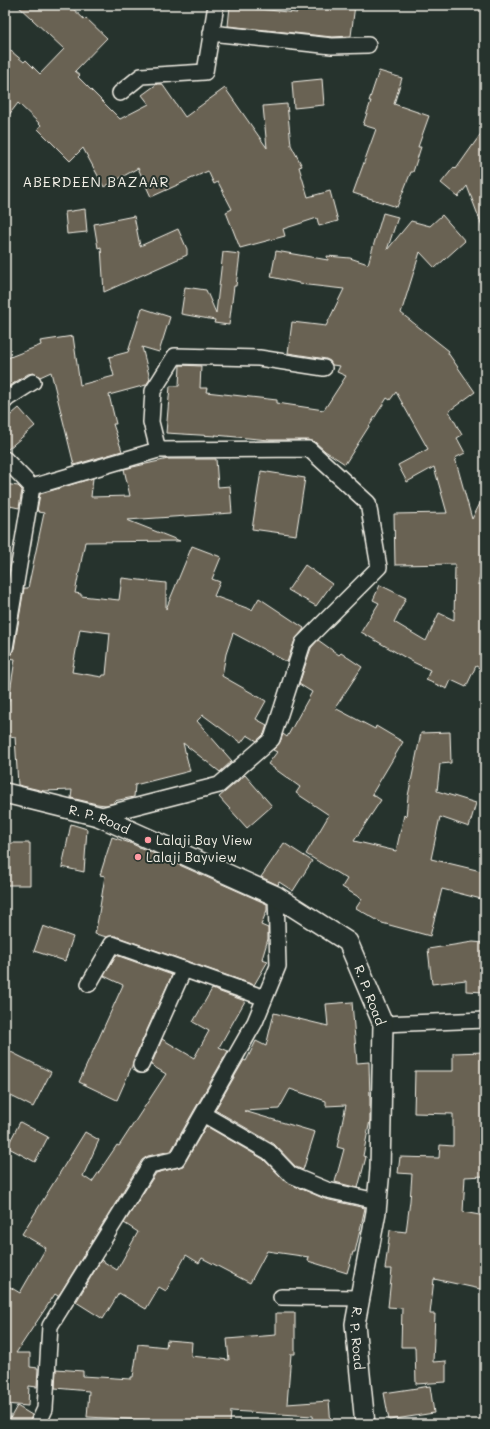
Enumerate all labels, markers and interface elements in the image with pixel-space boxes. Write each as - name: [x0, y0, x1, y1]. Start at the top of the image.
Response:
- district label: ABERDEEN BAZAAR: [22, 172, 170, 191]
- street label: R. P. Road: [67, 800, 133, 837]
- place label: Lalaji Bay View: [156, 831, 252, 848]
- marker: Lalaji Bay View: [143, 835, 153, 845]
- place label: Lalaji Bayview: [146, 848, 237, 865]
- marker: Lalaji Bayview: [133, 852, 143, 862]
- street label: R. P. Road: [351, 962, 390, 1027]
- street label: R. P. Road: [347, 1305, 369, 1371]

